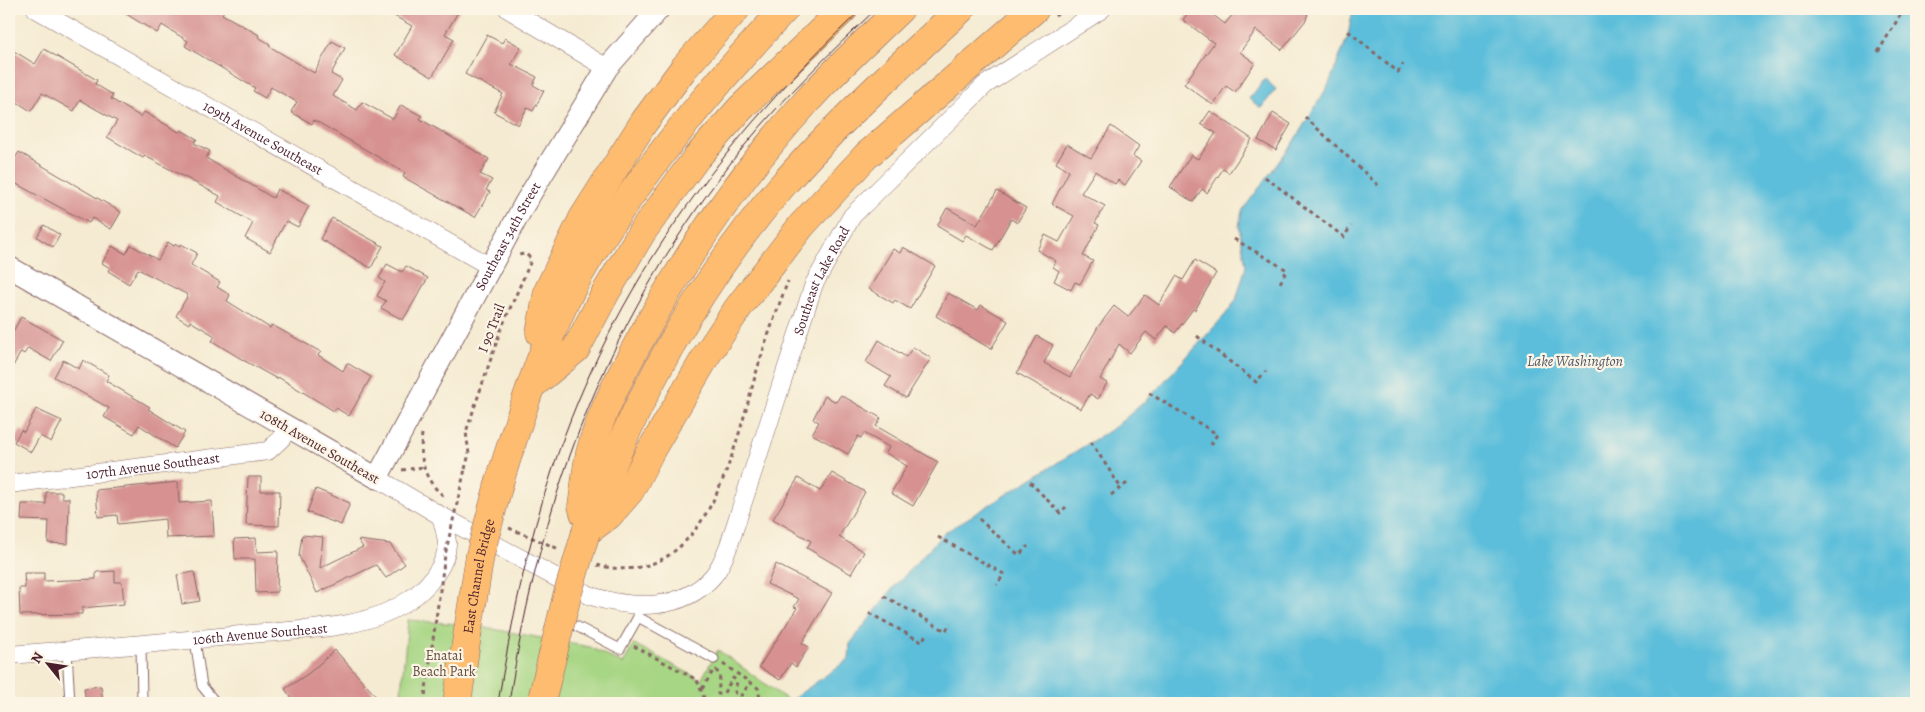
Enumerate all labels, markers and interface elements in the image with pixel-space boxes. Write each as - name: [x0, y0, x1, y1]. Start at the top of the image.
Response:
- street label: 109th Avenue Southeast: [199, 97, 327, 180]
- street label: Southeast 34th Street: [471, 178, 546, 294]
- street label: Southeast Lake Road: [789, 223, 855, 338]
- street label: I 90 Trail: [474, 301, 510, 355]
- water label: Lake Washington: [1527, 351, 1623, 371]
- street label: 108th Avenue Southeast: [256, 404, 383, 489]
- street label: 107th Avenue Southeast: [85, 448, 221, 484]
- street label: East Channel Bridge: [459, 517, 499, 635]
- street label: 106th Avenue Southeast: [192, 618, 329, 650]
- north arrow: [22, 640, 72, 690]
- park label: Enatai Beach Park: [412, 646, 476, 681]
- text: N: [26, 649, 48, 667]

